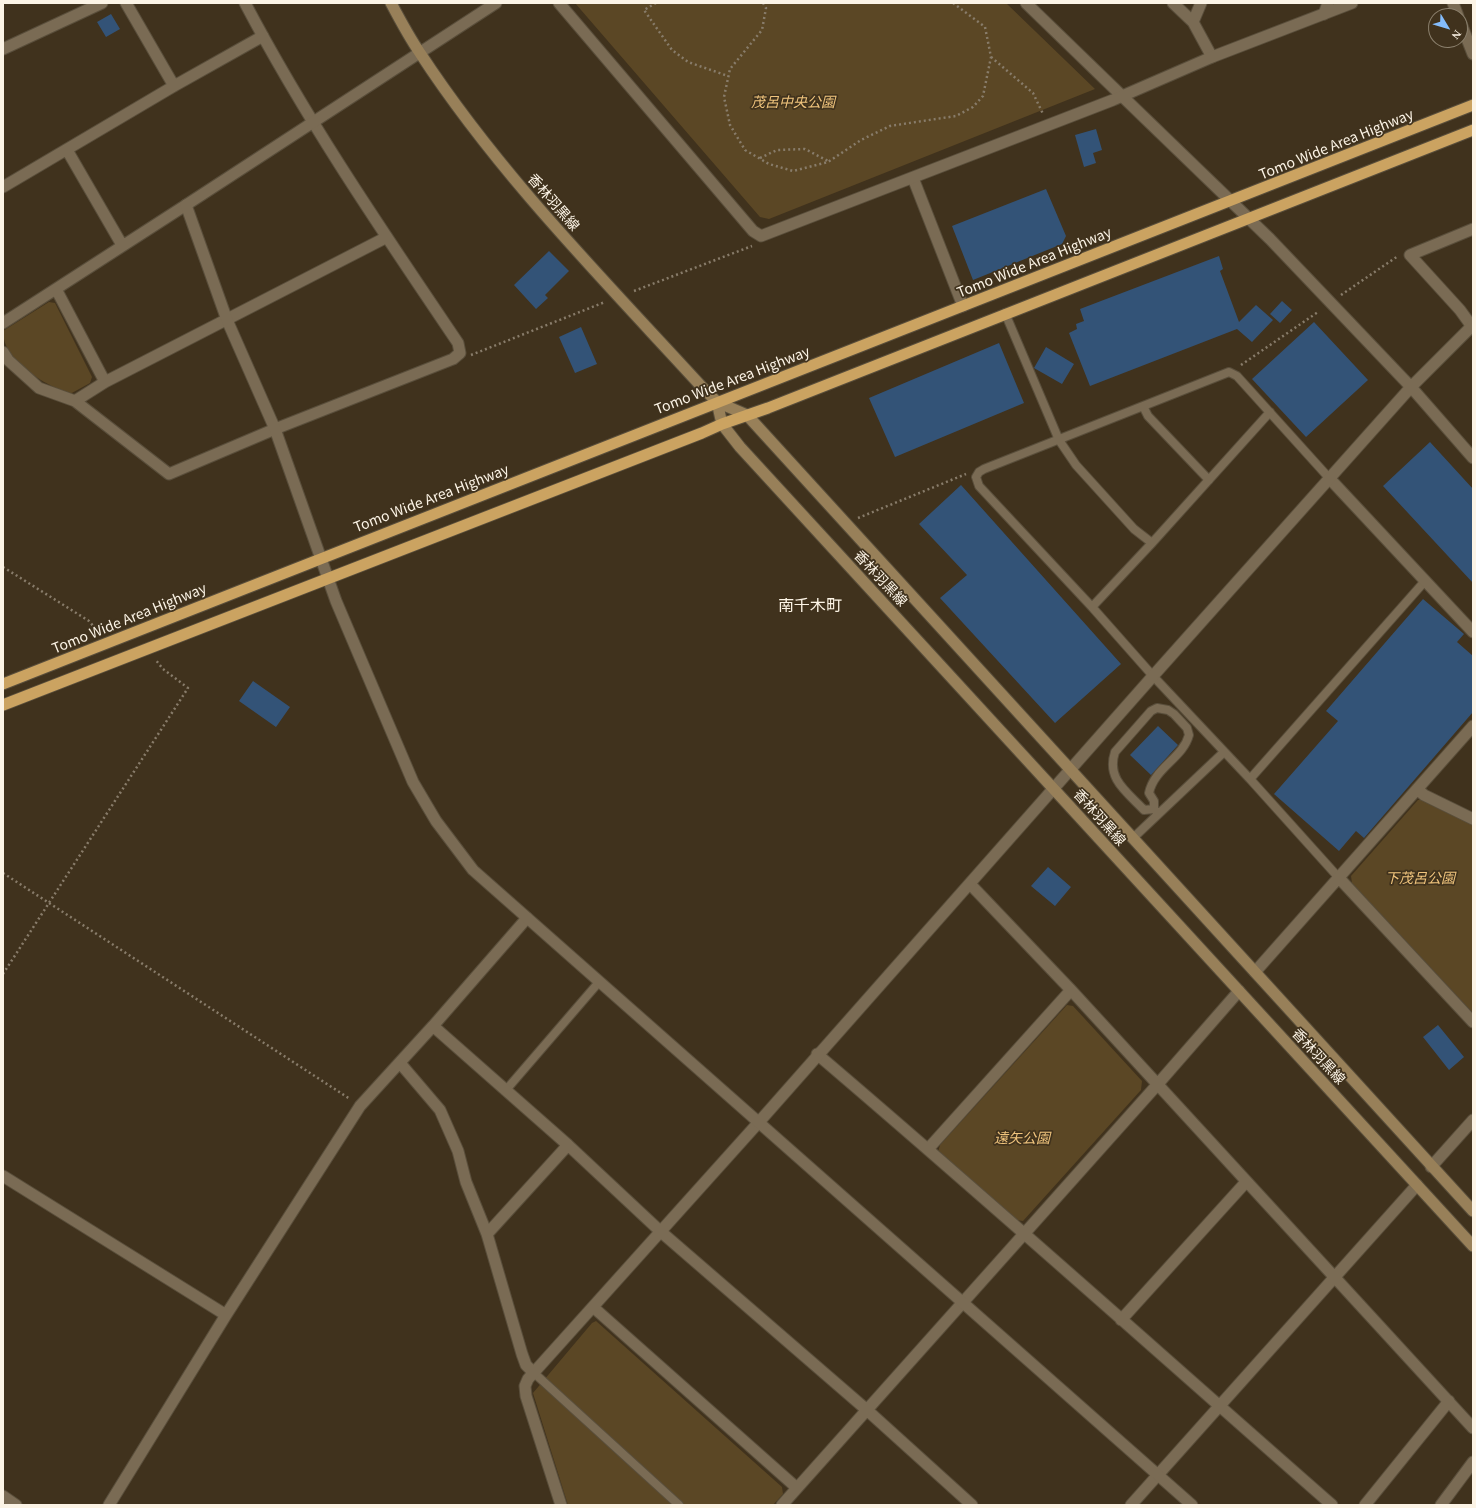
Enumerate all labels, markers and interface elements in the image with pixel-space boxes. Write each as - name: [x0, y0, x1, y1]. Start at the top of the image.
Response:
- north arrow: [1428, 8, 1468, 48]
- text: N: [1449, 28, 1464, 42]
- park label: 茂呂中央公園: [751, 94, 835, 110]
- street label: Tomo Wide Area Highway: [1256, 105, 1416, 183]
- street label: 香林羽黒線: [525, 170, 583, 234]
- street label: Tomo Wide Area Highway: [954, 223, 1114, 301]
- street label: Tomo Wide Area Highway: [652, 343, 812, 417]
- street label: Tomo Wide Area Highway: [351, 461, 511, 535]
- street label: 香林羽黒線: [851, 547, 911, 609]
- street label: Tomo Wide Area Highway: [49, 579, 209, 657]
- district label: 南千木町: [778, 595, 842, 615]
- street label: 香林羽黒線: [1070, 785, 1130, 849]
- park label: 下茂呂公園: [1385, 870, 1455, 886]
- street label: 香林羽黒線: [1289, 1025, 1349, 1087]
- park label: 遠矢公園: [994, 1130, 1050, 1146]

